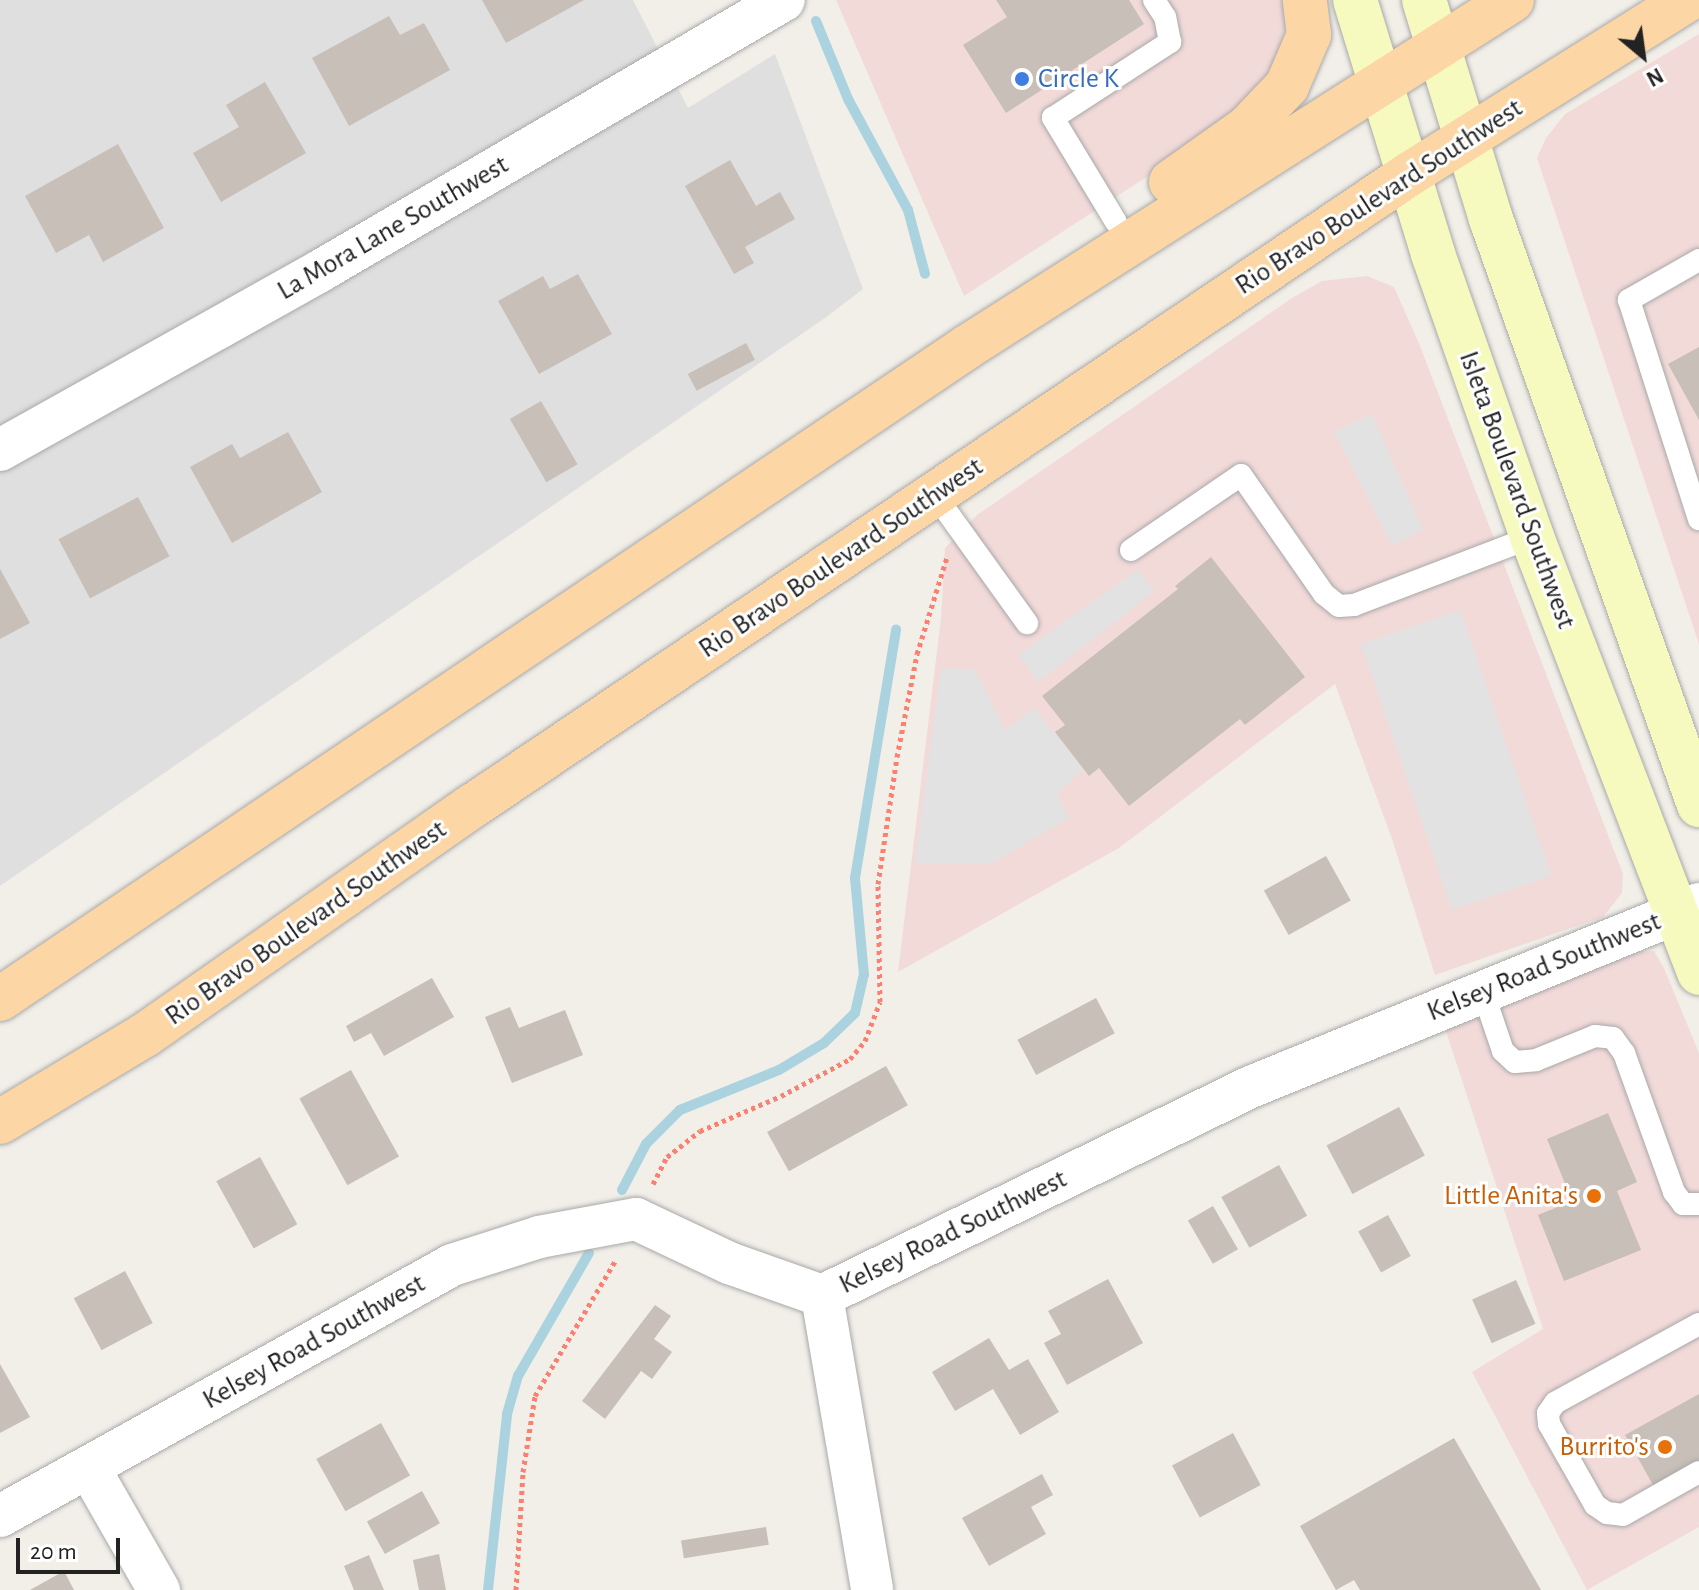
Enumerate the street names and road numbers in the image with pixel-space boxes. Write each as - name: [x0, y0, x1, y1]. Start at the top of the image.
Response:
- street label: Rio Bravo Boulevard Southwest: [1229, 91, 1529, 303]
- street label: La Mora Lane Southwest: [272, 148, 514, 308]
- street label: Isleta Boulevard Southwest: [1451, 347, 1583, 633]
- street label: Rio Bravo Boulevard Southwest: [692, 450, 990, 666]
- street label: Rio Bravo Boulevard Southwest: [159, 813, 453, 1033]
- street label: Kelsey Road Southwest: [1422, 905, 1666, 1029]
- street label: Kelsey Road Southwest: [834, 1162, 1072, 1302]
- street label: Kelsey Road Southwest: [197, 1267, 431, 1417]

